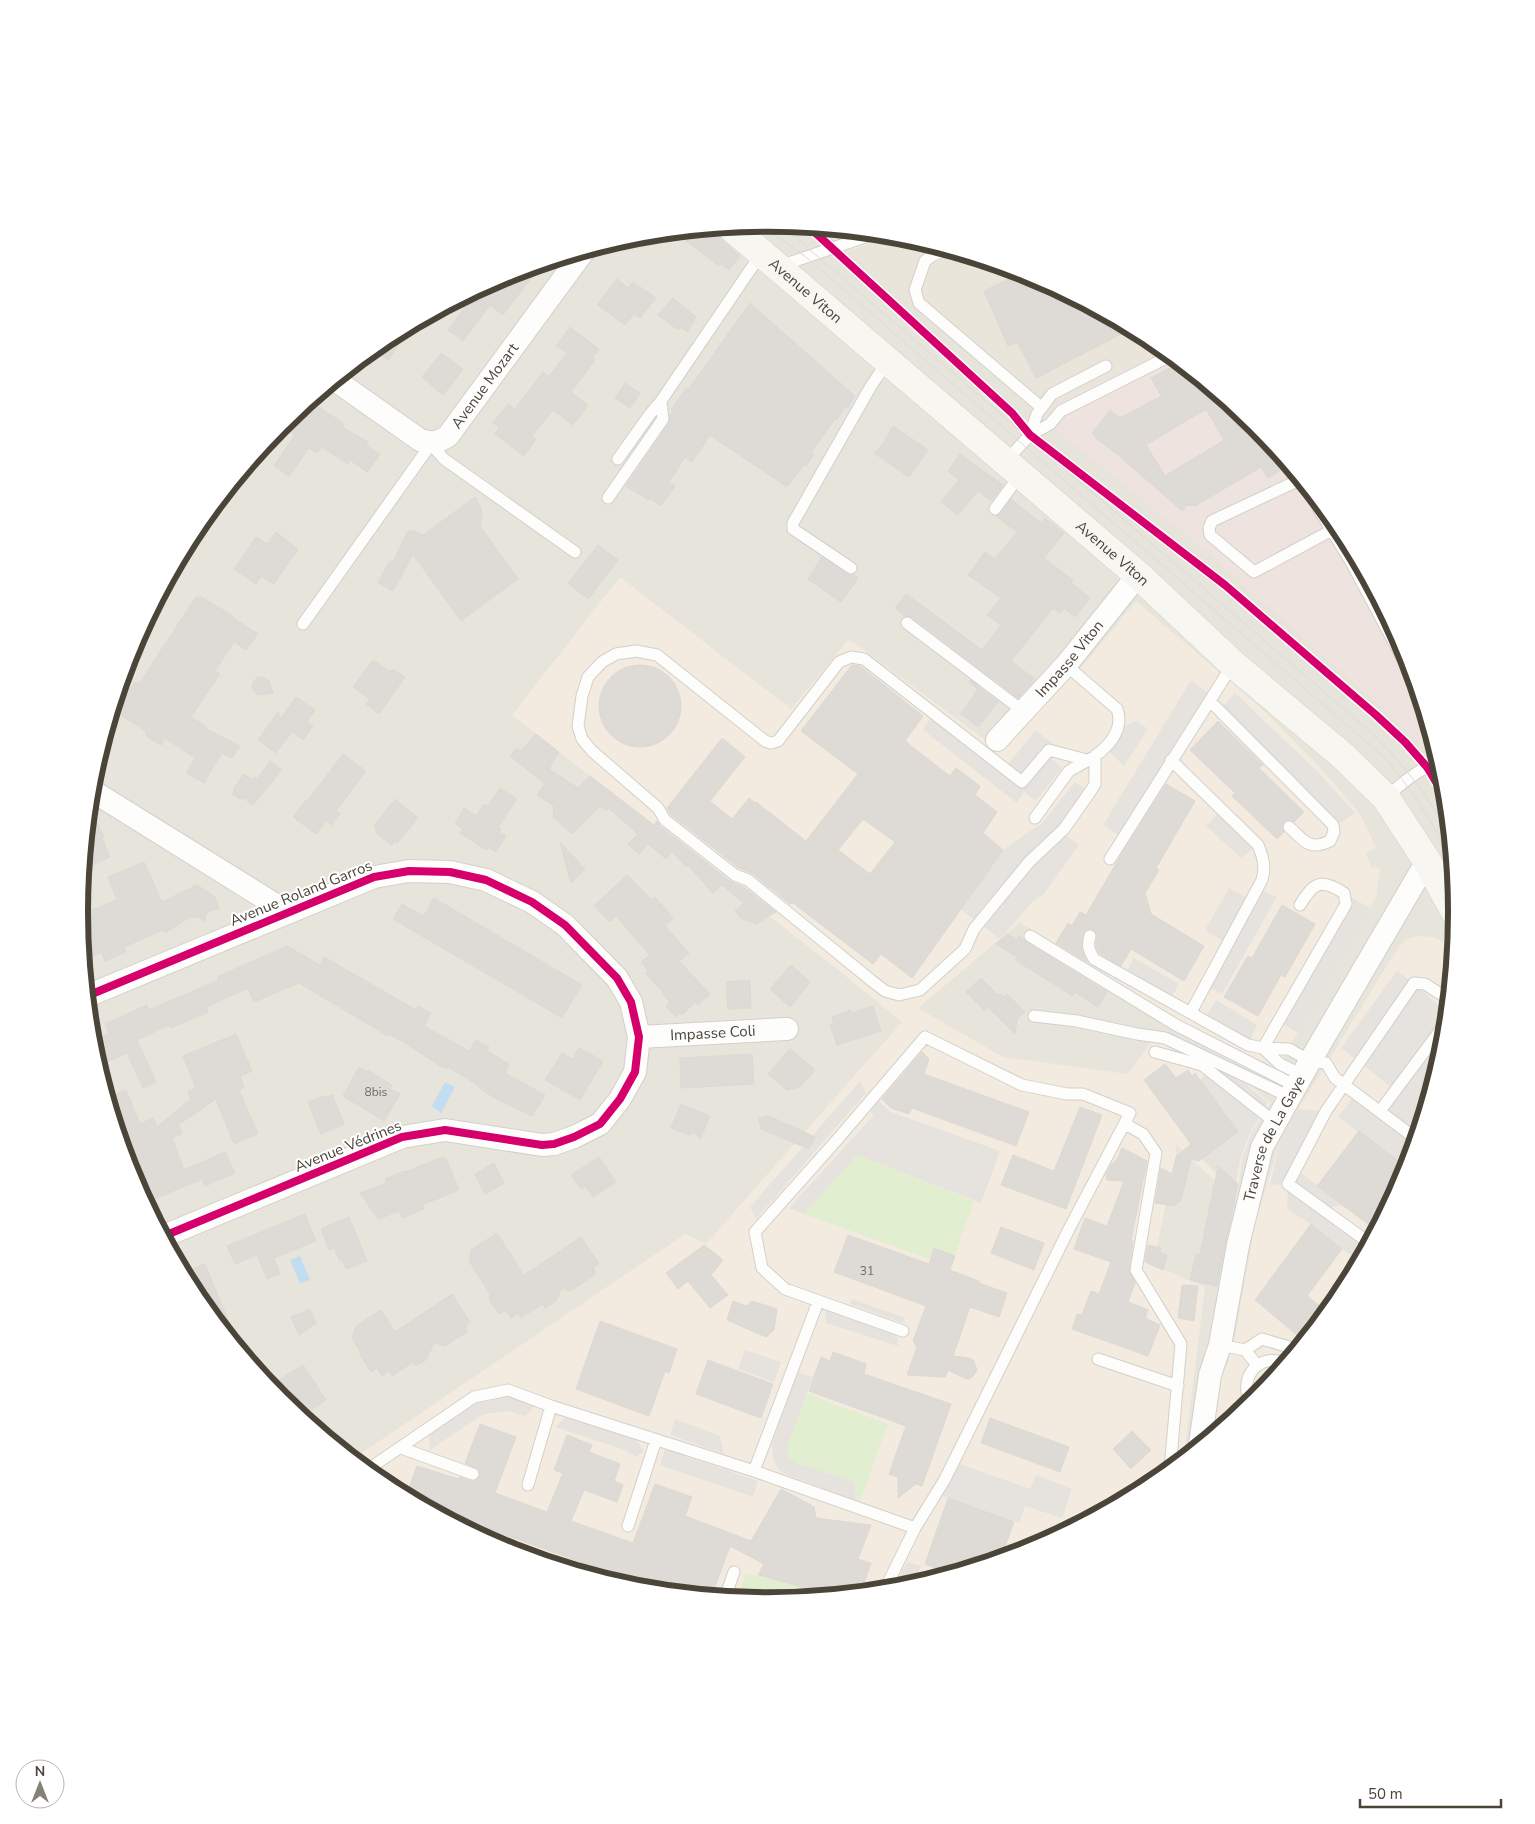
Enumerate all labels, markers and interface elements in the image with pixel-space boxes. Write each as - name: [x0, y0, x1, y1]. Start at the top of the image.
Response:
- street label: Avenue Viton: [764, 254, 847, 328]
- street label: Avenue Mozart: [447, 338, 523, 433]
- street label: Avenue Viton: [1072, 516, 1154, 590]
- street label: Impasse Viton: [1031, 616, 1108, 702]
- street label: Avenue Roland Garros: [227, 855, 375, 931]
- street label: Impasse Coli: [670, 1021, 756, 1045]
- street label: Traverse de La Gaye: [1239, 1072, 1310, 1204]
- house number: 8bis: [365, 1084, 388, 1100]
- street label: Avenue Védrines: [292, 1115, 404, 1177]
- house number: 31: [860, 1263, 874, 1279]
- north arrow: [15, 1759, 65, 1809]
- text: N: [35, 1762, 45, 1781]
- scale bar: [1360, 1776, 1501, 1808]
- text: 50 m: [1368, 1784, 1403, 1804]

